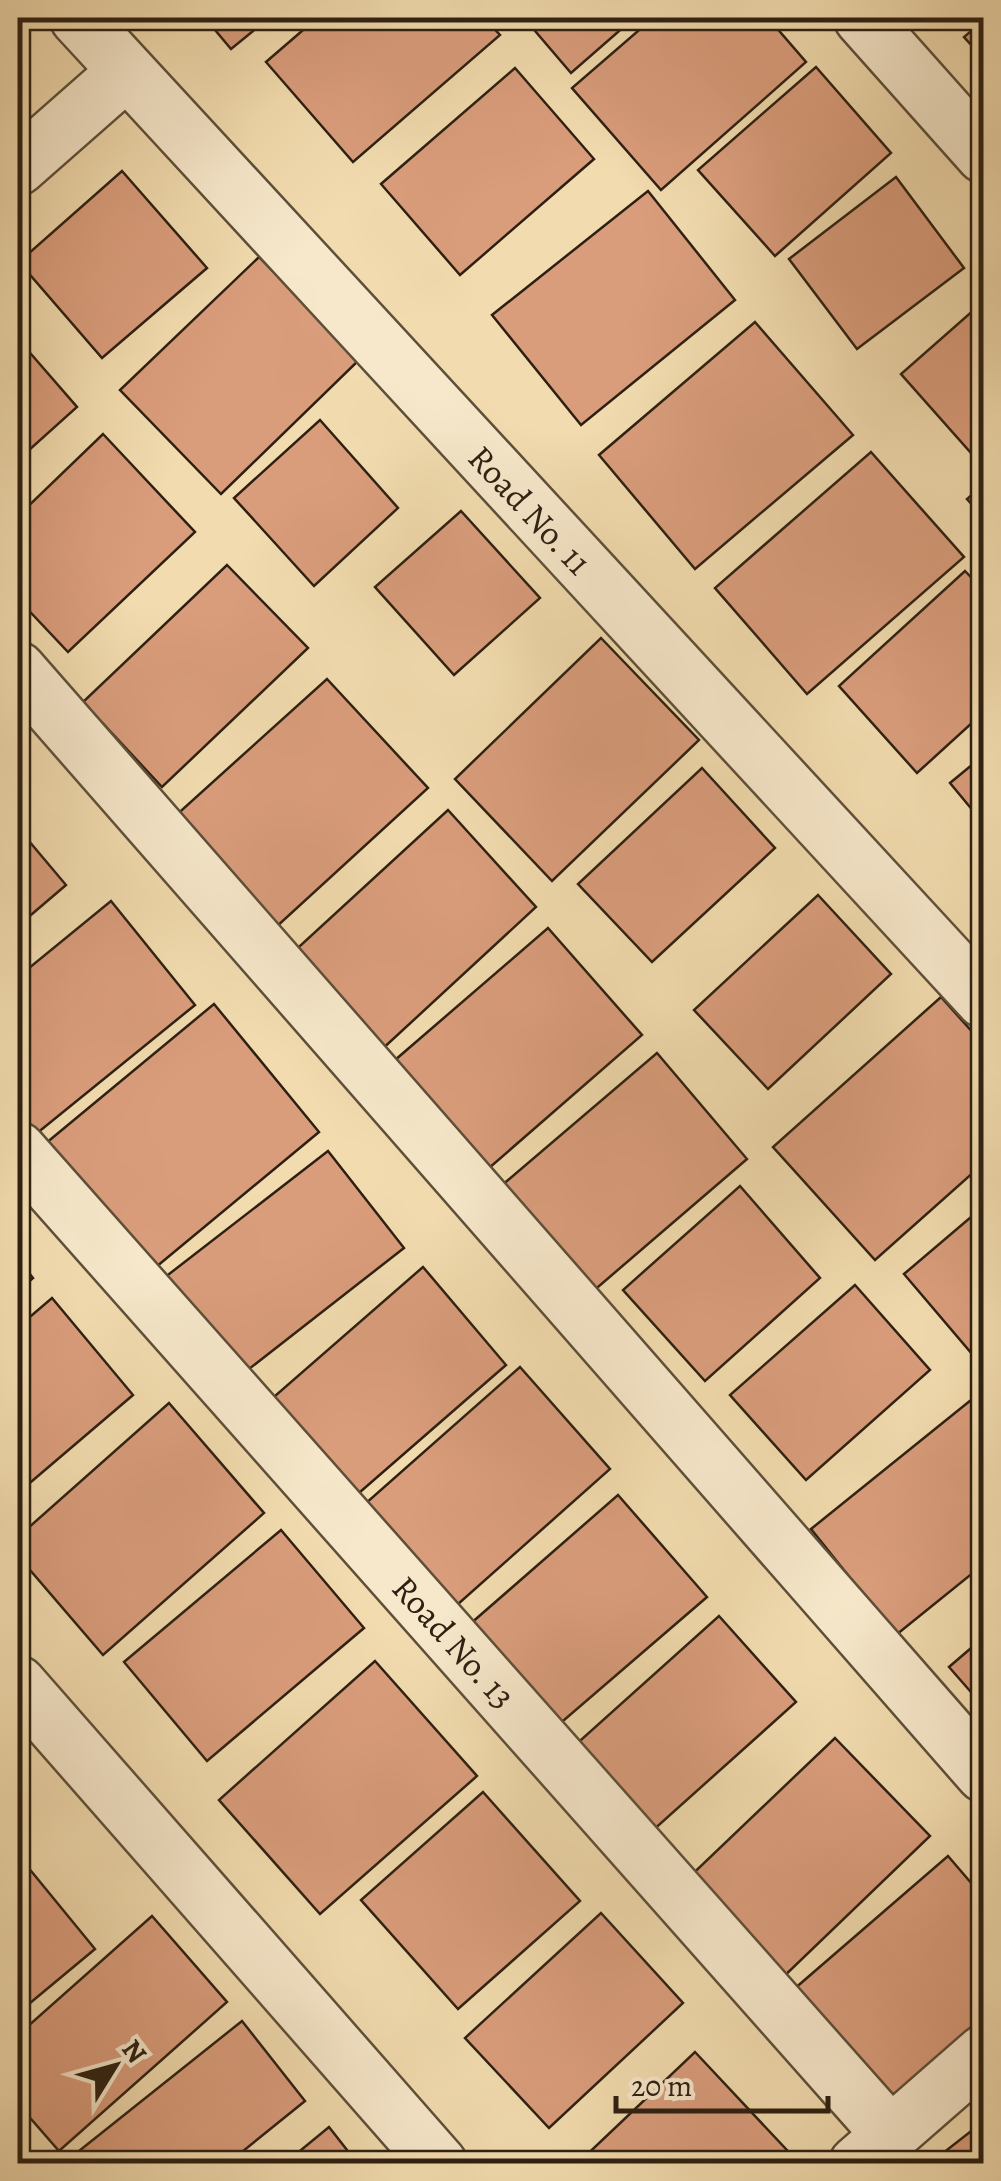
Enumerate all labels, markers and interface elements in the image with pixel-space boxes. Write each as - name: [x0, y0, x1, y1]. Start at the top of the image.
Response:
- street label: Road No. 11: [457, 435, 603, 585]
- street label: Road No. 13: [381, 1565, 527, 1719]
- north arrow: [65, 2016, 165, 2116]
- text: N: [113, 2032, 155, 2071]
- scale bar: [616, 2051, 828, 2113]
- text: 20 m: [631, 2066, 692, 2106]

